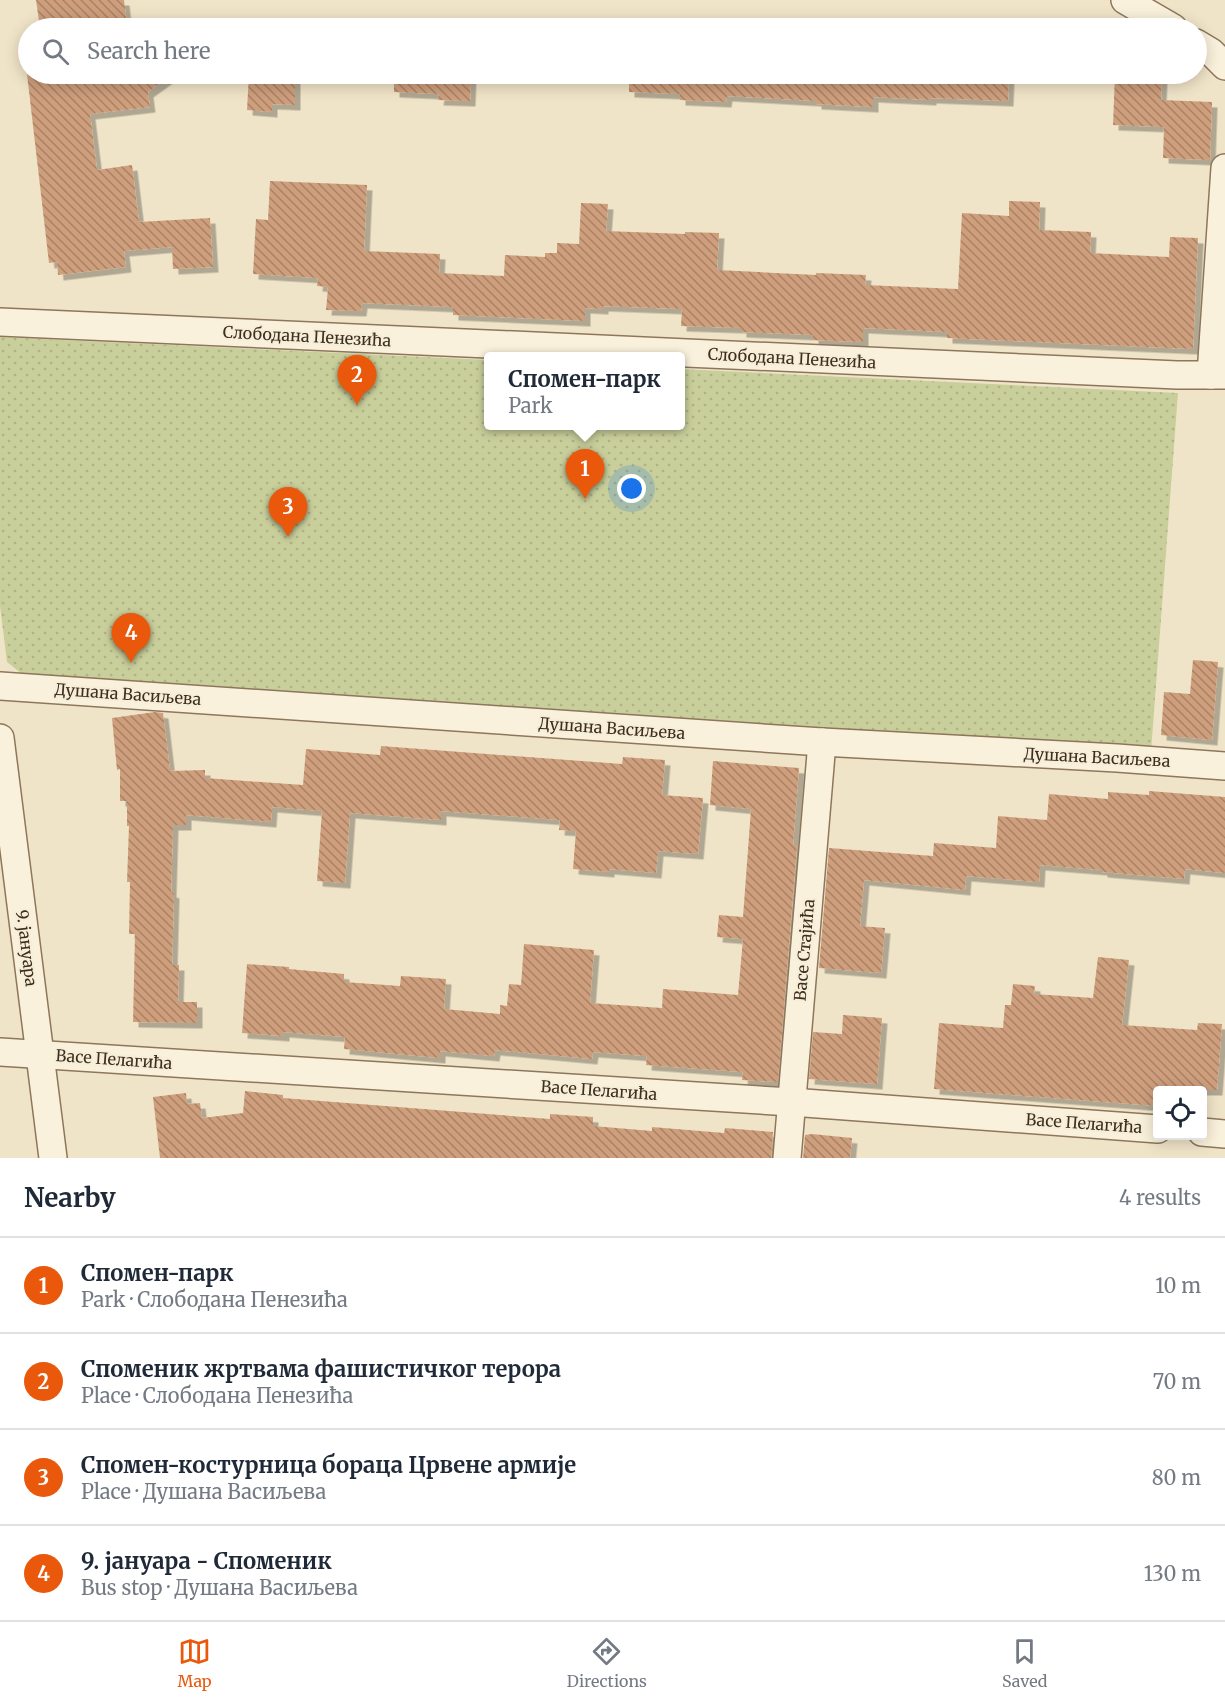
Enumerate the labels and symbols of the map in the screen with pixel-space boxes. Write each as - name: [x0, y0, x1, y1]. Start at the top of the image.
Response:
- street label: Слободана Пенезића: [222, 322, 392, 350]
- street label: Слободана Пенезића: [707, 344, 877, 372]
- pin: 2: [338, 356, 376, 405]
- pin: 1: [566, 450, 604, 499]
- your location: [617, 474, 646, 503]
- pin: 3: [268, 488, 308, 537]
- pin: 4: [112, 614, 150, 663]
- street label: Душана Васиљева: [54, 679, 202, 709]
- street label: Душана Васиљева: [538, 713, 686, 743]
- street label: Душана Васиљева: [1023, 743, 1171, 771]
- street label: Васе Стајића: [790, 898, 818, 1002]
- street label: 9. јануара: [12, 909, 42, 988]
- street label: Васе Пелагића: [55, 1045, 173, 1073]
- street label: Васе Пелагића: [540, 1076, 658, 1104]
- street label: Васе Пелагића: [1025, 1109, 1143, 1137]

